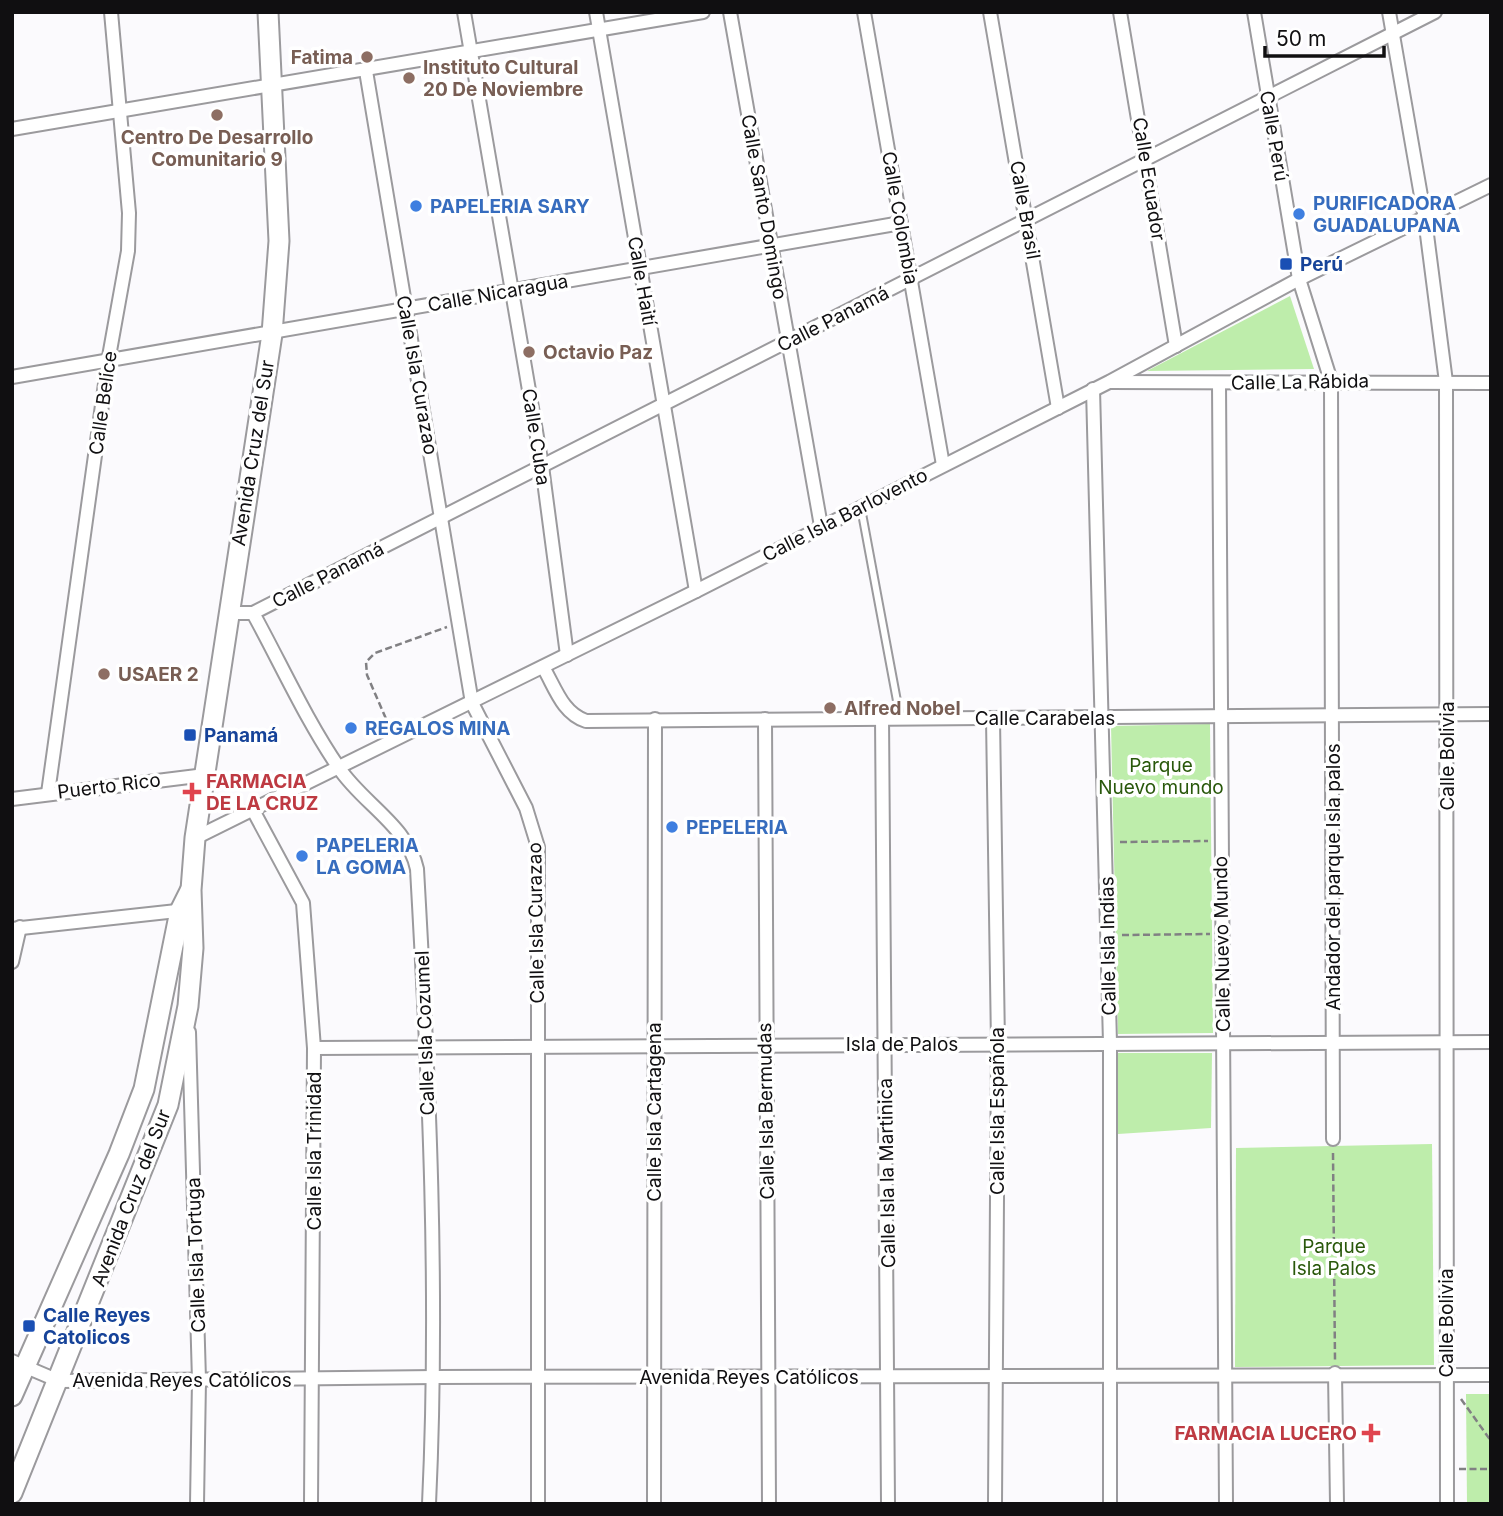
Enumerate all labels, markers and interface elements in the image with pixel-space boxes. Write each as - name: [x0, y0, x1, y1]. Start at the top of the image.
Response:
- scale bar: [1265, 14, 1384, 58]
- text: 50 m: [1276, 26, 1326, 51]
- place label: Fatima: [291, 46, 353, 69]
- marker: Fatima: [359, 49, 375, 65]
- place label: Instituto Cultural 20 De Noviembre: [423, 56, 583, 101]
- marker: Instituto Cultural 20 De Noviembre: [401, 70, 417, 86]
- street label: Calle Perú: [1255, 89, 1293, 183]
- marker: Centro De Desarrollo Comunitario 9: [209, 107, 225, 123]
- street label: Calle Santo Domingo: [736, 113, 792, 301]
- street label: Calle Ecuador: [1128, 116, 1170, 242]
- place label: Centro De Desarrollo Comunitario 9: [121, 126, 313, 171]
- street label: Calle Colombia: [877, 150, 923, 286]
- street label: Calle Brasil: [1005, 159, 1045, 261]
- place label: PURIFICADORA GUADALUPANA: [1313, 192, 1460, 237]
- place label: PAPELERIA SARY: [430, 195, 590, 218]
- marker: PAPELERIA SARY: [408, 198, 424, 214]
- marker: PURIFICADORA GUADALUPANA: [1291, 206, 1307, 222]
- street label: Calle Haití: [623, 234, 661, 328]
- place label: Perú: [1300, 253, 1343, 276]
- marker: Perú: [1278, 256, 1294, 272]
- street label: Calle Nicaragua: [426, 269, 570, 317]
- street label: Calle Panamá: [773, 281, 893, 357]
- street label: Calle Isla Curazao: [392, 294, 442, 456]
- place label: Octavio Paz: [543, 341, 653, 364]
- marker: Octavio Paz: [521, 344, 537, 360]
- street label: Calle Belice: [84, 349, 122, 457]
- street label: Avenida Cruz del Sur: [227, 358, 279, 548]
- street label: Calle La Rábida: [1231, 369, 1369, 395]
- street label: Calle Cuba: [517, 387, 555, 487]
- street label: Calle Isla Barlovento: [759, 463, 931, 567]
- street label: Calle Panamá: [268, 537, 388, 613]
- place label: USAER 2: [118, 663, 199, 686]
- marker: USAER 2: [96, 666, 112, 682]
- place label: Alfred Nobel: [844, 697, 961, 720]
- marker: Alfred Nobel: [822, 700, 838, 716]
- street label: Calle Bolivia: [1436, 701, 1459, 811]
- street label: Calle Carabelas: [975, 707, 1115, 730]
- place label: REGALOS MINA: [365, 717, 510, 740]
- marker: REGALOS MINA: [343, 720, 359, 736]
- place label: Panamá: [204, 724, 278, 747]
- marker: Panamá: [182, 727, 198, 743]
- street label: Andador del parque Isla palos: [1322, 743, 1345, 1011]
- park label: Parque Nuevo mundo: [1098, 754, 1224, 799]
- street label: Puerto Rico: [56, 768, 162, 804]
- place label: FARMACIA DE LA CRUZ: [206, 770, 318, 815]
- marker: FARMACIA DE LA CRUZ: [184, 784, 200, 800]
- place label: PEPELERIA: [686, 816, 788, 839]
- marker: PEPELERIA: [664, 819, 680, 835]
- place label: PAPELERIA LA GOMA: [316, 834, 419, 879]
- street label: Calle Isla Curazao: [523, 842, 549, 1004]
- marker: PAPELERIA LA GOMA: [294, 848, 310, 864]
- street label: Calle Nuevo Mundo: [1209, 856, 1235, 1032]
- street label: Calle Isla Indias: [1095, 876, 1121, 1016]
- street label: Calle Isla Cozumel: [411, 950, 439, 1116]
- street label: Calle Isla Cartagena: [643, 1022, 666, 1202]
- street label: Calle Isla Bermudas: [753, 1022, 779, 1200]
- street label: Calle Isla Española: [986, 1027, 1009, 1195]
- street label: Isla de Palos: [846, 1033, 958, 1056]
- street label: Calle Isla Trinidad: [303, 1072, 326, 1230]
- street label: Calle Isla la Martinica: [874, 1078, 900, 1268]
- street label: Avenida Cruz del Sur: [87, 1106, 175, 1290]
- street label: Calle Isla Tortuga: [182, 1177, 210, 1333]
- park label: Parque Isla Palos: [1292, 1235, 1376, 1280]
- street label: Calle Bolivia: [1435, 1268, 1458, 1378]
- place label: Calle Reyes Catolicos: [43, 1304, 150, 1349]
- marker: Calle Reyes Catolicos: [21, 1318, 37, 1334]
- street label: Avenida Reyes Católicos: [639, 1366, 859, 1389]
- street label: Avenida Reyes Católicos: [72, 1369, 292, 1392]
- place label: FARMACIA LUCERO: [1174, 1422, 1357, 1445]
- marker: FARMACIA LUCERO: [1363, 1425, 1379, 1441]

